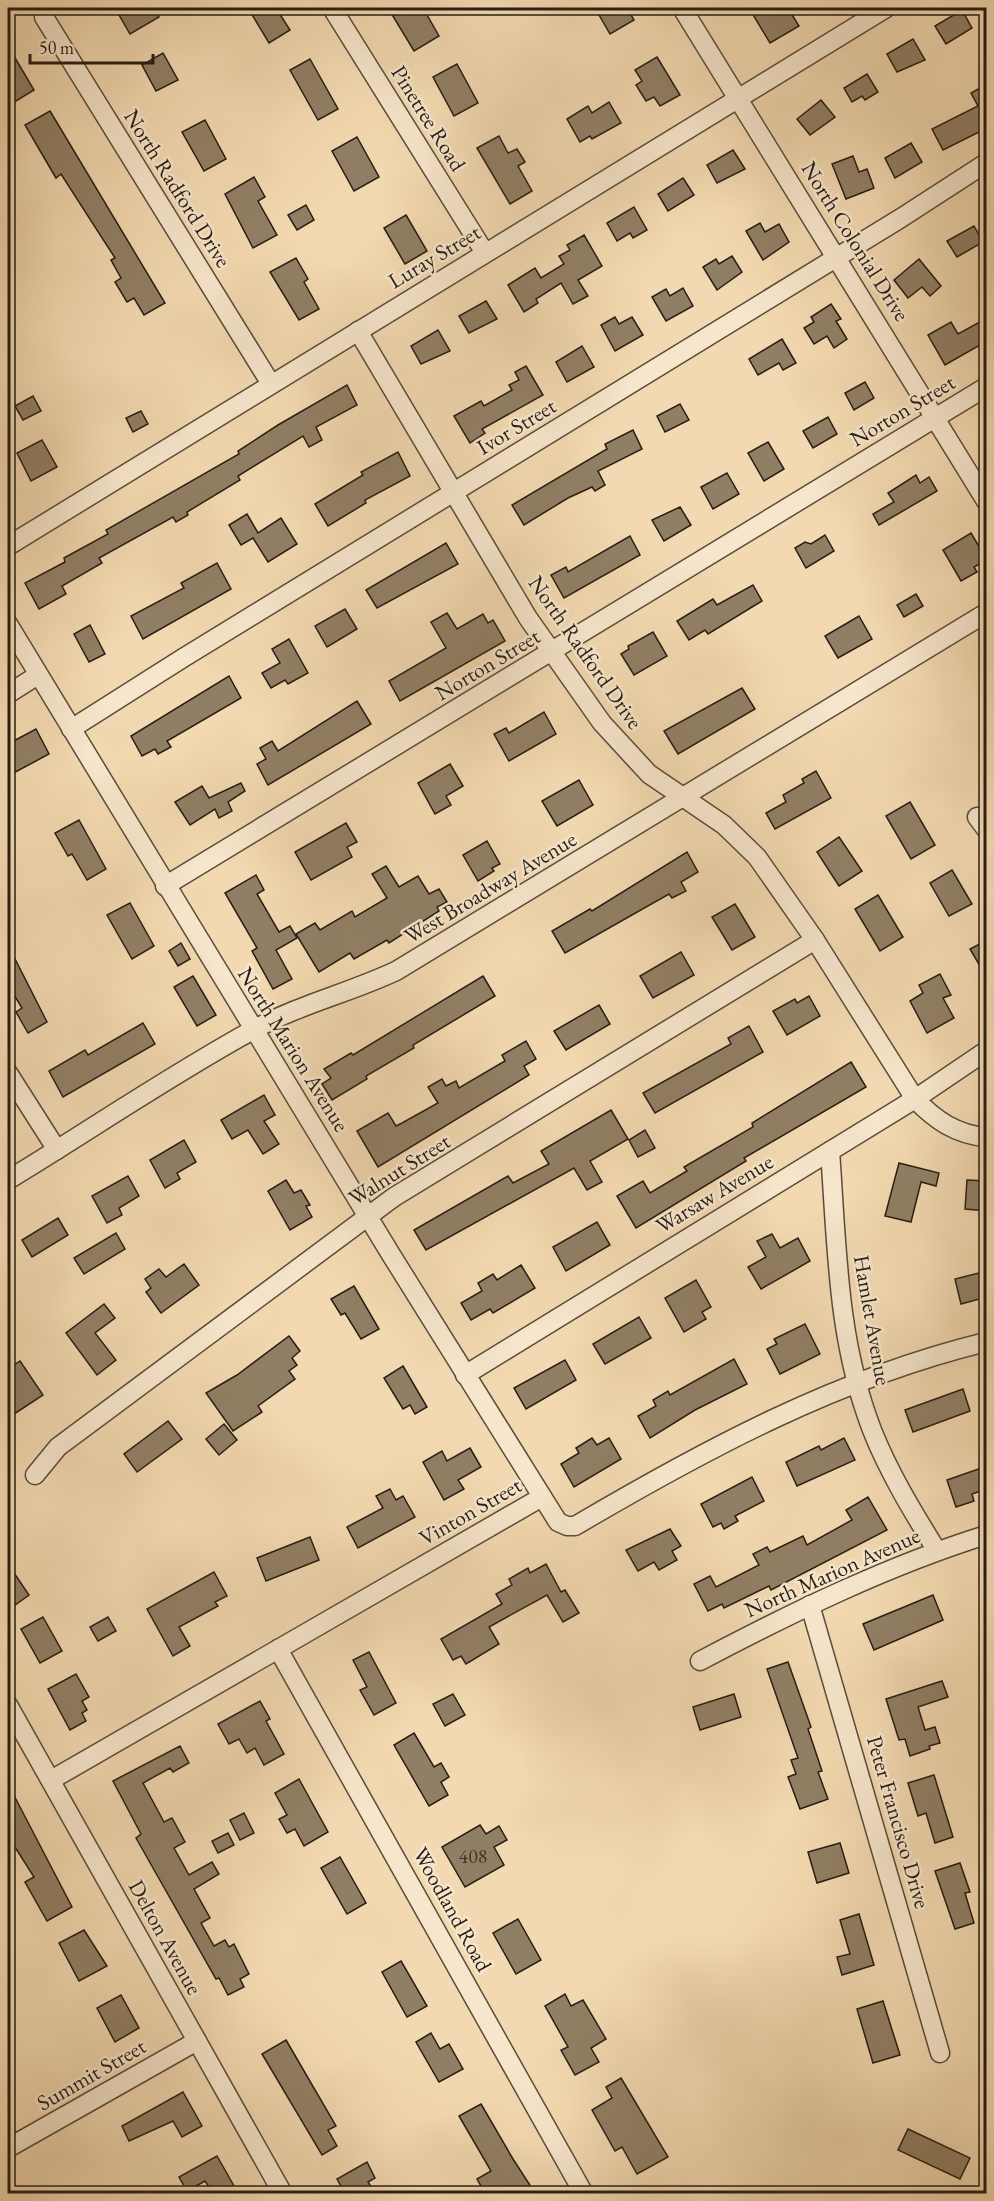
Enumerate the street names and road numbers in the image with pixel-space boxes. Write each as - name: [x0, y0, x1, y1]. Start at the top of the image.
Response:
- street label: Pinetree Road: [385, 60, 473, 177]
- street label: North Radford Drive: [117, 104, 238, 273]
- street label: North Colonial Drive: [795, 156, 917, 327]
- street label: Luray Street: [383, 218, 486, 295]
- street label: Norton Street: [844, 368, 960, 453]
- street label: Ivor Street: [471, 391, 561, 461]
- street label: North Radford Drive: [522, 570, 650, 735]
- street label: Norton Street: [429, 622, 545, 707]
- street label: West Broadway Avenue: [399, 824, 582, 950]
- street label: North Marion Avenue: [231, 961, 356, 1138]
- street label: Walnut Street: [343, 1127, 456, 1212]
- street label: Warsaw Avenue: [650, 1147, 779, 1240]
- street label: Hamlet Avenue: [847, 1253, 898, 1388]
- street label: Vinton Street: [414, 1470, 527, 1552]
- street label: North Marion Avenue: [740, 1521, 925, 1624]
- street label: Peter Francisco Drive: [860, 1733, 937, 1912]
- street label: Woodland Road: [406, 1842, 499, 1977]
- street label: Delton Avenue: [122, 1874, 209, 2000]
- street label: Summit Street: [32, 2032, 151, 2117]

